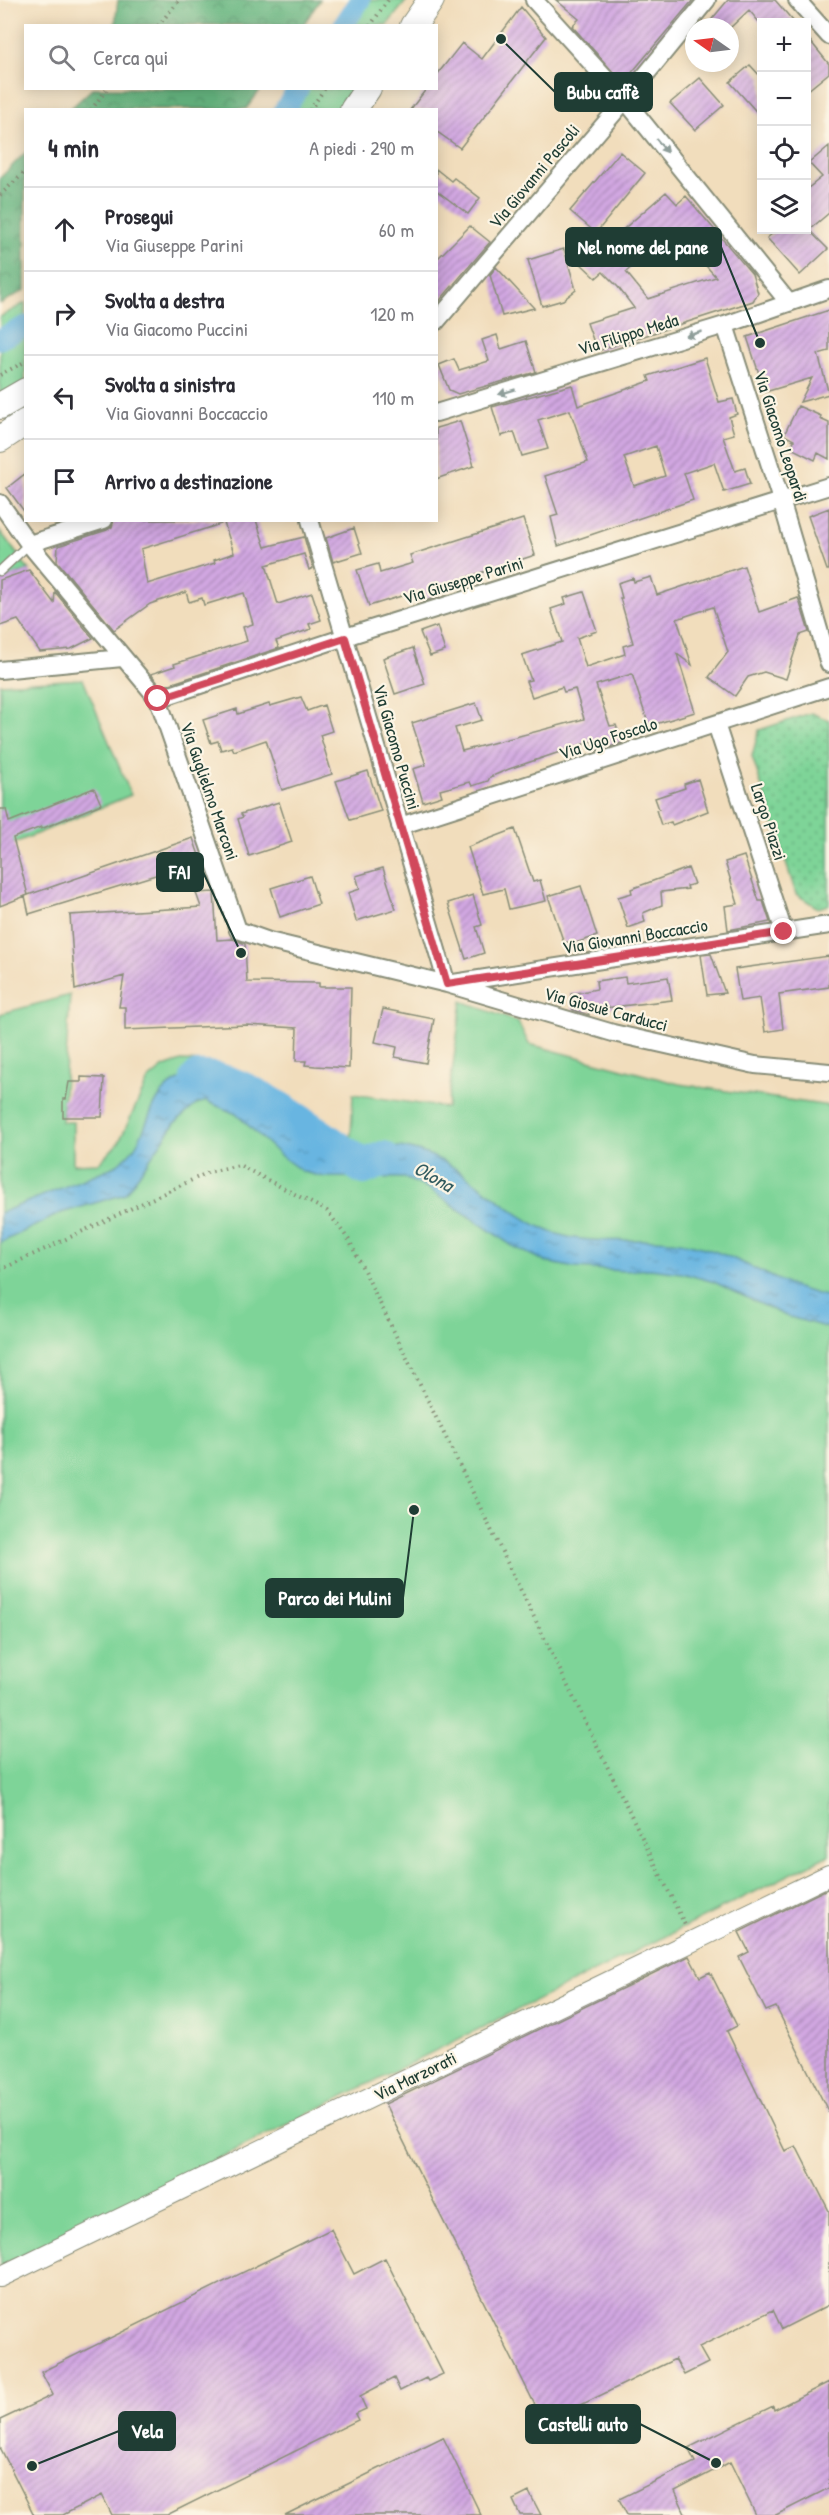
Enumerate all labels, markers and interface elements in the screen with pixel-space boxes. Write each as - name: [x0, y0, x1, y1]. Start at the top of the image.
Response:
- north arrow: [685, 18, 739, 72]
- map controls: [757, 18, 811, 234]
- button: +: [757, 18, 811, 72]
- search box: [24, 24, 438, 90]
- icon: search: [45, 41, 78, 74]
- text: Cerca qui: [93, 42, 168, 72]
- button: −: [757, 72, 811, 126]
- callout: Bubu caffè: [555, 73, 652, 111]
- text: Bubu caffè: [566, 78, 640, 105]
- street label: Via Giovanni Pascoli: [483, 118, 585, 234]
- button: locate: [757, 126, 811, 180]
- text: 4 min: [48, 130, 99, 165]
- text: A piedi · 290 m: [309, 134, 414, 161]
- one-way arrow: [655, 138, 668, 154]
- button: layers: [757, 180, 811, 234]
- text: Prosegui: [105, 201, 174, 231]
- icon: ahead: [48, 213, 81, 246]
- text: 60 m: [379, 216, 414, 243]
- callout: Nel nome del pane: [566, 228, 721, 266]
- text: Via Giuseppe Parini: [105, 231, 244, 258]
- text: Nel nome del pane: [578, 233, 708, 261]
- text: Svolta a destra: [105, 285, 224, 315]
- icon: right: [48, 297, 81, 330]
- text: 120 m: [370, 300, 414, 327]
- street label: Via Filippo Meda: [575, 307, 681, 361]
- text: Via Giacomo Puccini: [105, 315, 248, 342]
- one-way arrow: [685, 330, 703, 339]
- street label: Via Giacomo Leopardi: [748, 367, 814, 505]
- text: Svolta a sinistra: [105, 369, 235, 399]
- icon: left: [48, 381, 81, 414]
- text: 110 m: [372, 384, 414, 411]
- one-way arrow: [498, 387, 516, 397]
- text: Via Giovanni Boccaccio: [105, 399, 268, 426]
- icon: arrive: [48, 465, 81, 498]
- text: Arrivo a destinazione: [105, 466, 273, 496]
- street label: Via Giuseppe Parini: [400, 550, 526, 610]
- street label: Via Giacomo Puccini: [367, 682, 427, 812]
- route start: [144, 685, 170, 711]
- street label: Via Ugo Foscolo: [556, 710, 660, 766]
- street label: Via Guglielmo Marconi: [175, 719, 245, 863]
- street label: Largo Piazzi: [745, 780, 793, 864]
- callout: FAI: [157, 853, 203, 891]
- text: FAI: [168, 858, 191, 885]
- street label: Via Giovanni Boccaccio: [561, 912, 709, 960]
- route end: [770, 918, 796, 944]
- street label: Via Giosuè Carducci: [542, 981, 670, 1037]
- water label: Olona: [409, 1154, 461, 1199]
- callout: Parco dei Mulini: [266, 1579, 403, 1617]
- text: Parco dei Mulini: [278, 1584, 392, 1611]
- street label: Via Marzorati: [369, 2045, 461, 2107]
- callout: Castelli auto: [526, 2405, 640, 2443]
- text: Castelli auto: [538, 2410, 628, 2437]
- callout: Vela: [119, 2412, 175, 2450]
- text: Vela: [131, 2417, 163, 2444]

